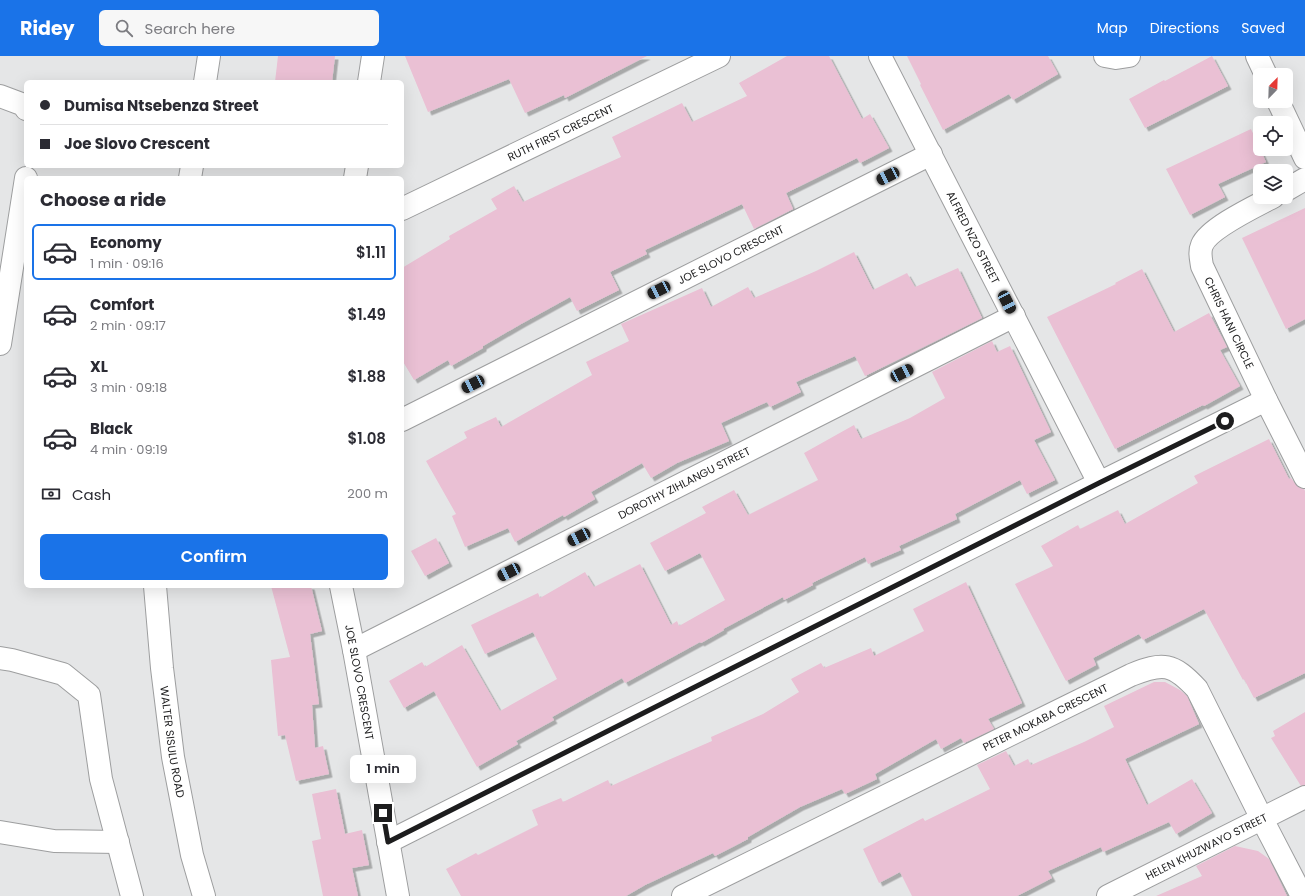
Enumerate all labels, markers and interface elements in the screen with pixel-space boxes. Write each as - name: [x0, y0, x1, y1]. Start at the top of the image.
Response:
- search box: [99, 10, 379, 46]
- text: Ridey: [20, 15, 75, 42]
- icon: search: [113, 17, 135, 39]
- text: Search here: [145, 18, 235, 39]
- text: Map: [1097, 18, 1128, 38]
- text: Directions: [1150, 18, 1219, 38]
- text: Saved: [1241, 18, 1285, 38]
- north arrow: [1253, 68, 1293, 108]
- map controls: [1253, 68, 1293, 204]
- text: Dumisa Ntsebenza Street: [64, 95, 259, 116]
- street label: RUTH FIRST CRESCENT: [505, 100, 616, 165]
- button: locate: [1253, 116, 1293, 156]
- text: Joe Slovo Crescent: [64, 133, 210, 154]
- button: layers: [1253, 164, 1293, 204]
- car: [875, 165, 901, 187]
- text: Choose a ride: [40, 187, 166, 212]
- street label: ALFRED NZO STREET: [943, 188, 1004, 287]
- street label: JOE SLOVO CRESCENT: [675, 221, 787, 288]
- text: Economy: [90, 232, 162, 253]
- icon: car: [42, 234, 78, 270]
- text: $1.11: [356, 242, 386, 263]
- text: 1 min · 09:16: [90, 254, 164, 273]
- street label: CHRIS HANI CIRCLE: [1200, 274, 1258, 372]
- car: [646, 279, 672, 301]
- car: [996, 289, 1018, 315]
- text: Comfort: [90, 294, 154, 315]
- icon: car: [42, 296, 78, 332]
- text: $1.49: [348, 304, 386, 325]
- text: 2 min · 09:17: [90, 316, 166, 335]
- text: XL: [90, 356, 108, 377]
- icon: car: [42, 358, 78, 394]
- car: [889, 362, 915, 384]
- text: $1.88: [348, 366, 386, 387]
- car: [460, 373, 486, 395]
- text: 3 min · 09:18: [90, 378, 167, 397]
- route start: [1216, 412, 1234, 430]
- text: Black: [90, 418, 133, 439]
- icon: car: [42, 420, 78, 456]
- text: $1.08: [348, 428, 386, 449]
- text: 4 min · 09:19: [90, 440, 168, 459]
- street label: DOROTHY ZIHLANGU STREET: [615, 443, 753, 523]
- icon: cash: [40, 483, 62, 505]
- text: Cash: [72, 484, 111, 505]
- text: 200 m: [347, 484, 388, 503]
- car: [566, 526, 592, 548]
- button: Confirm: [40, 534, 388, 580]
- car: [496, 561, 522, 583]
- street label: JOE SLOVO CRESCENT: [341, 623, 378, 741]
- street label: PETER MOKABA CRESCENT: [980, 680, 1111, 755]
- street label: WALTER SISULU ROAD: [156, 685, 189, 799]
- callout: 1 min: [350, 755, 416, 783]
- text: 1 min: [366, 759, 400, 778]
- route end: [374, 804, 392, 822]
- street label: HELEN KHUZWAYO STREET: [1143, 809, 1270, 884]

